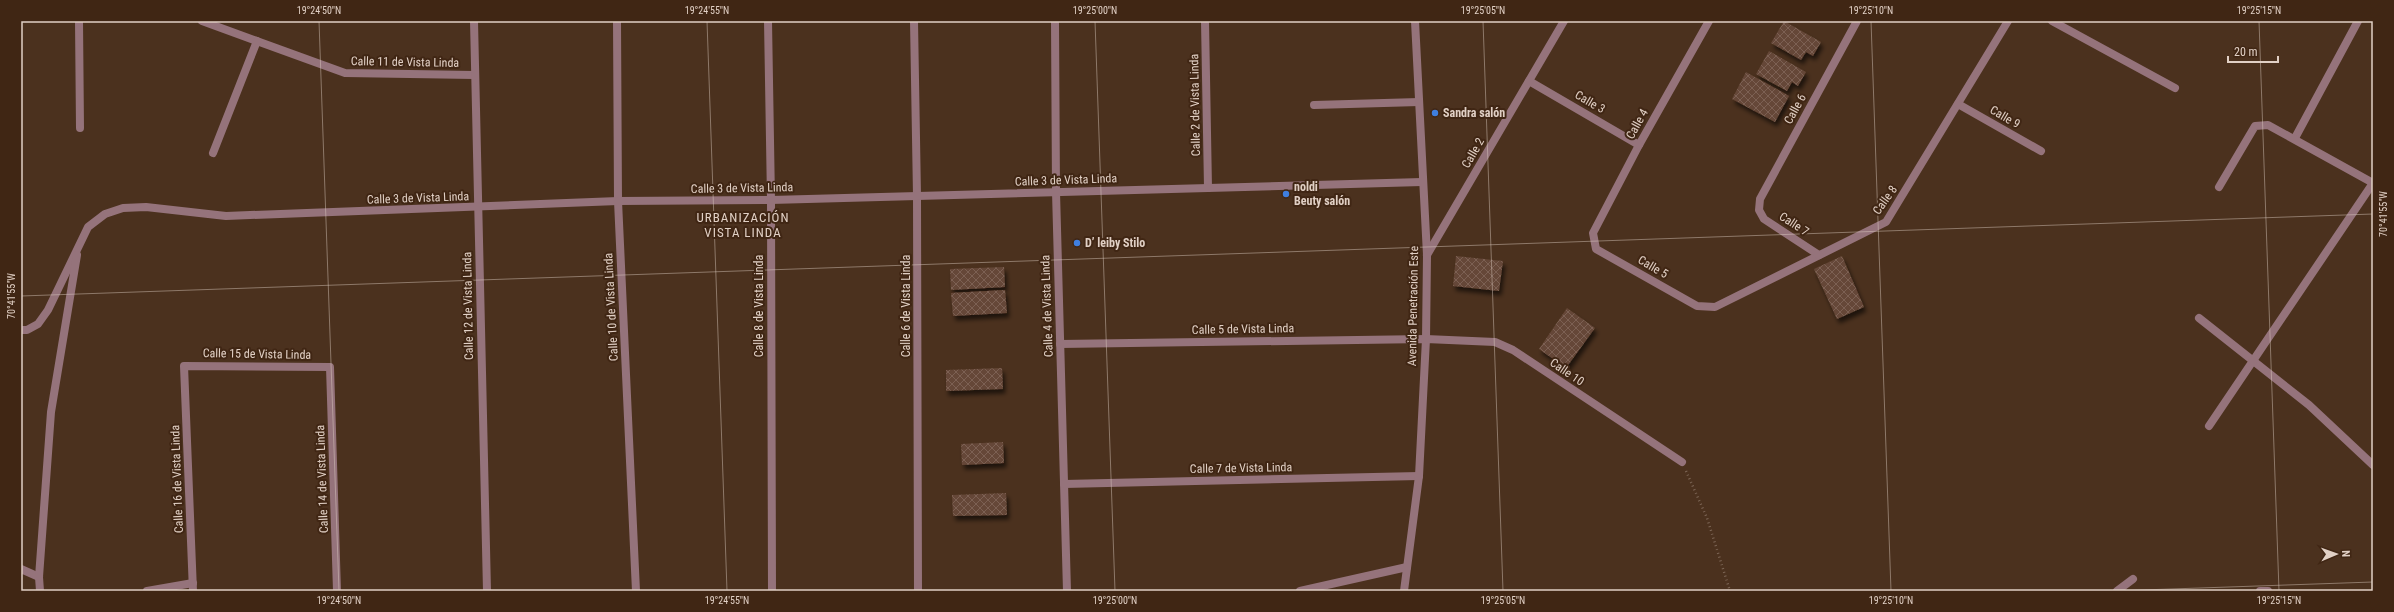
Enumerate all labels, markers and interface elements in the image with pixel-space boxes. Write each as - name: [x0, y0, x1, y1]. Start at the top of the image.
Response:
- text: 19°24'50"N: [297, 5, 341, 16]
- text: 19°24'55"N: [685, 5, 729, 16]
- text: 19°25'00"N: [1073, 5, 1117, 16]
- text: 19°25'05"N: [1461, 5, 1505, 16]
- text: 19°25'10"N: [1849, 5, 1893, 16]
- text: 19°25'15"N: [2237, 5, 2281, 16]
- scale bar: [2228, 38, 2278, 64]
- text: 20 m: [2234, 45, 2258, 59]
- street label: Calle 2 de Vista Linda: [1187, 53, 1203, 156]
- street label: Calle 11 de Vista Linda: [351, 54, 460, 70]
- street label: Calle 3: [1572, 88, 1608, 116]
- street label: Calle 6: [1781, 91, 1809, 127]
- street label: Calle 9: [1987, 103, 2023, 131]
- place label: Sandra salón: [1443, 106, 1505, 120]
- street label: Calle 4: [1623, 106, 1651, 142]
- marker: Sandra salón: [1430, 108, 1440, 118]
- street label: Calle 2: [1459, 135, 1487, 171]
- street label: Calle 3 de Vista Linda: [1015, 171, 1118, 189]
- street label: Calle 3 de Vista Linda: [691, 180, 794, 196]
- place label: noldi Beuty salón: [1294, 180, 1350, 208]
- street label: Calle 8: [1870, 183, 1900, 217]
- street label: Calle 3 de Vista Linda: [367, 189, 470, 207]
- marker: noldi Beuty salón: [1281, 189, 1291, 199]
- text: 70°41'55"W: [2378, 191, 2389, 237]
- street label: Calle 7: [1777, 209, 1811, 239]
- district label: URBANIZACIÓN VISTA LINDA: [697, 210, 789, 240]
- place label: D’ leiby Stilo: [1085, 236, 1145, 250]
- marker: D’ leiby Stilo: [1072, 238, 1082, 248]
- street label: Avenida Penetración Este: [1405, 245, 1421, 366]
- street label: Calle 12 de Vista Linda: [460, 251, 476, 360]
- street label: Calle 10 de Vista Linda: [601, 252, 621, 361]
- street label: Calle 5: [1635, 253, 1671, 281]
- street label: Calle 4 de Vista Linda: [1038, 254, 1056, 357]
- street label: Calle 8 de Vista Linda: [752, 255, 766, 357]
- street label: Calle 6 de Vista Linda: [899, 255, 913, 357]
- text: 70°41'55"W: [6, 273, 17, 319]
- street label: Calle 5 de Vista Linda: [1192, 321, 1295, 337]
- street label: Calle 15 de Vista Linda: [203, 346, 312, 362]
- street label: Calle 10: [1547, 355, 1587, 389]
- street label: Calle 16 de Vista Linda: [168, 424, 186, 533]
- street label: Calle 14 de Vista Linda: [313, 424, 331, 533]
- street label: Calle 7 de Vista Linda: [1190, 460, 1293, 476]
- north arrow: [2316, 534, 2356, 574]
- text: N: [2339, 550, 2352, 558]
- text: 19°24'50"N: [317, 595, 361, 606]
- text: 19°24'55"N: [705, 595, 749, 606]
- text: 19°25'00"N: [1093, 595, 1137, 606]
- text: 19°25'05"N: [1481, 595, 1525, 606]
- text: 19°25'10"N: [1869, 595, 1913, 606]
- text: 19°25'15"N: [2257, 595, 2301, 606]

